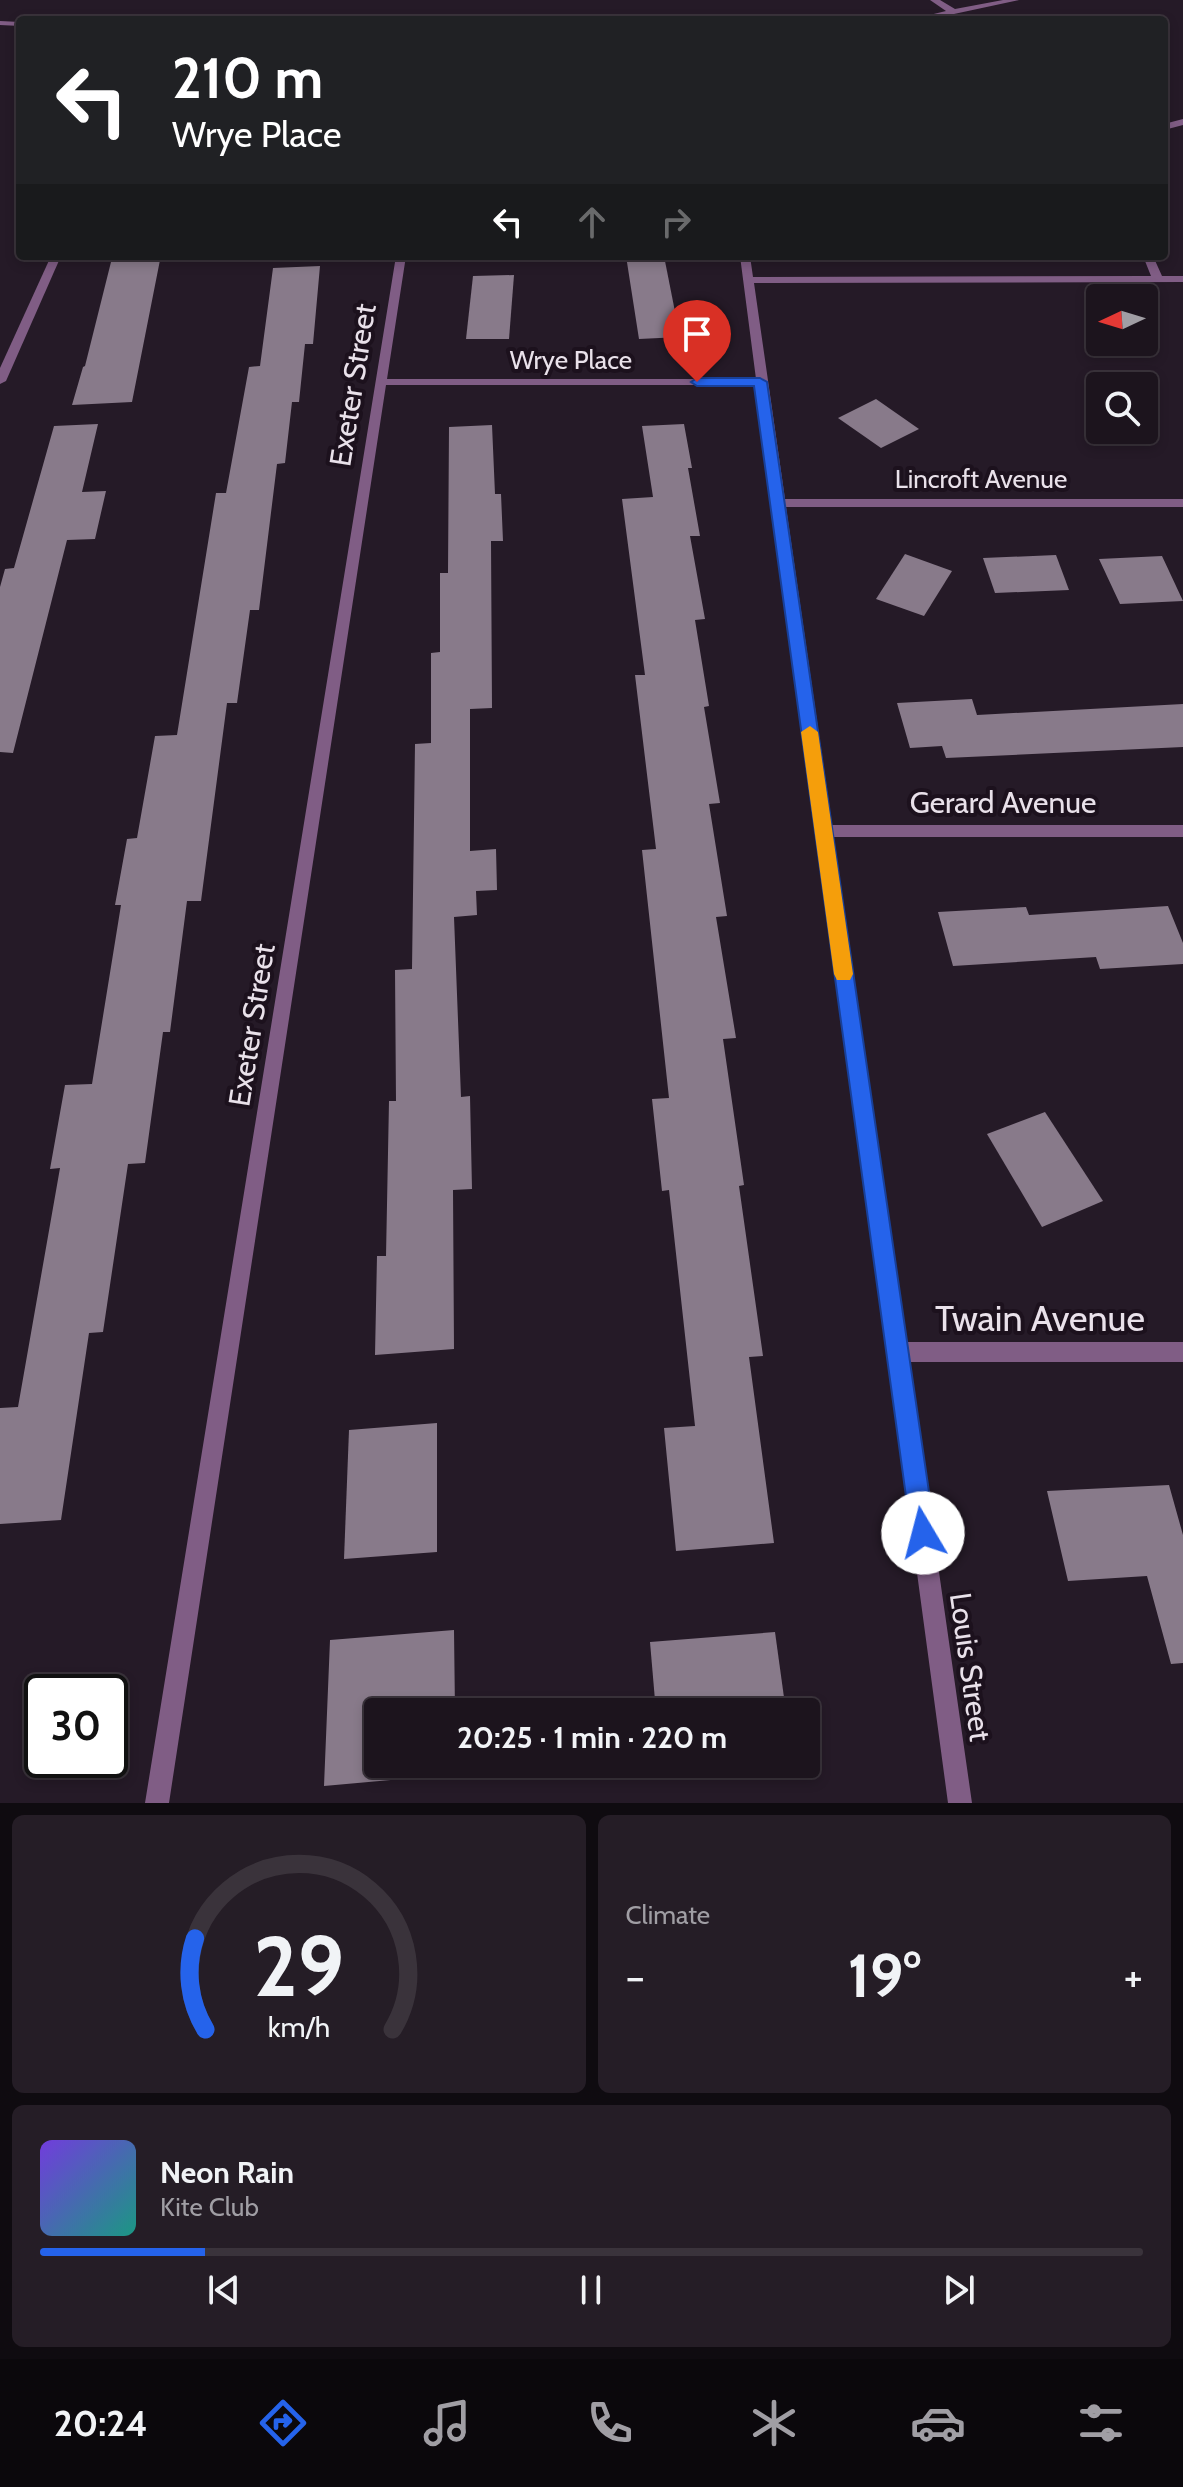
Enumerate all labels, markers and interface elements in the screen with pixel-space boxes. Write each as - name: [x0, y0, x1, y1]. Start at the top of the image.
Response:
- text: 210 m: [172, 44, 323, 112]
- icon: left: [40, 48, 144, 152]
- text: Wrye Place: [172, 112, 341, 156]
- icon: left: [486, 200, 530, 244]
- icon: ahead: [570, 200, 614, 244]
- icon: right: [654, 200, 698, 244]
- north arrow: [1086, 284, 1158, 356]
- map controls: [1086, 284, 1158, 444]
- pin: [663, 300, 731, 382]
- street label: Exeter Street: [321, 301, 384, 469]
- icon: arrive: [675, 312, 719, 356]
- street label: Wrye Place: [510, 344, 632, 376]
- button: search: [1086, 372, 1158, 444]
- street label: Lincroft Avenue: [895, 463, 1067, 495]
- street label: Gerard Avenue: [910, 784, 1096, 821]
- street label: Exeter Street: [220, 941, 283, 1109]
- street label: Twain Avenue: [935, 1296, 1145, 1340]
- position arrow: [881, 1491, 965, 1575]
- street label: Louis Street: [942, 1590, 999, 1744]
- speed limit sign: 30: [24, 1674, 128, 1778]
- text: 20:25 · 1 min · 220 m: [457, 1719, 727, 1756]
- text: Climate: [626, 1899, 710, 1931]
- text: 29: [253, 1916, 344, 2017]
- text: 19°: [848, 1939, 921, 2012]
- text: −: [626, 1950, 645, 2003]
- text: +: [1124, 1950, 1143, 2003]
- text: km/h: [267, 2009, 330, 2044]
- text: Neon Rain: [160, 2154, 294, 2191]
- text: Kite Club: [160, 2191, 259, 2223]
- icon: previous: [202, 2268, 246, 2312]
- icon: pause: [569, 2268, 613, 2312]
- icon: next: [937, 2268, 981, 2312]
- icon: directions: [255, 2395, 311, 2451]
- icon: music: [419, 2395, 475, 2451]
- icon: phone: [582, 2395, 638, 2451]
- icon: climate: [746, 2395, 802, 2451]
- icon: car: [910, 2395, 966, 2451]
- icon: filters: [1073, 2395, 1129, 2451]
- text: 20:24: [54, 2401, 148, 2445]

